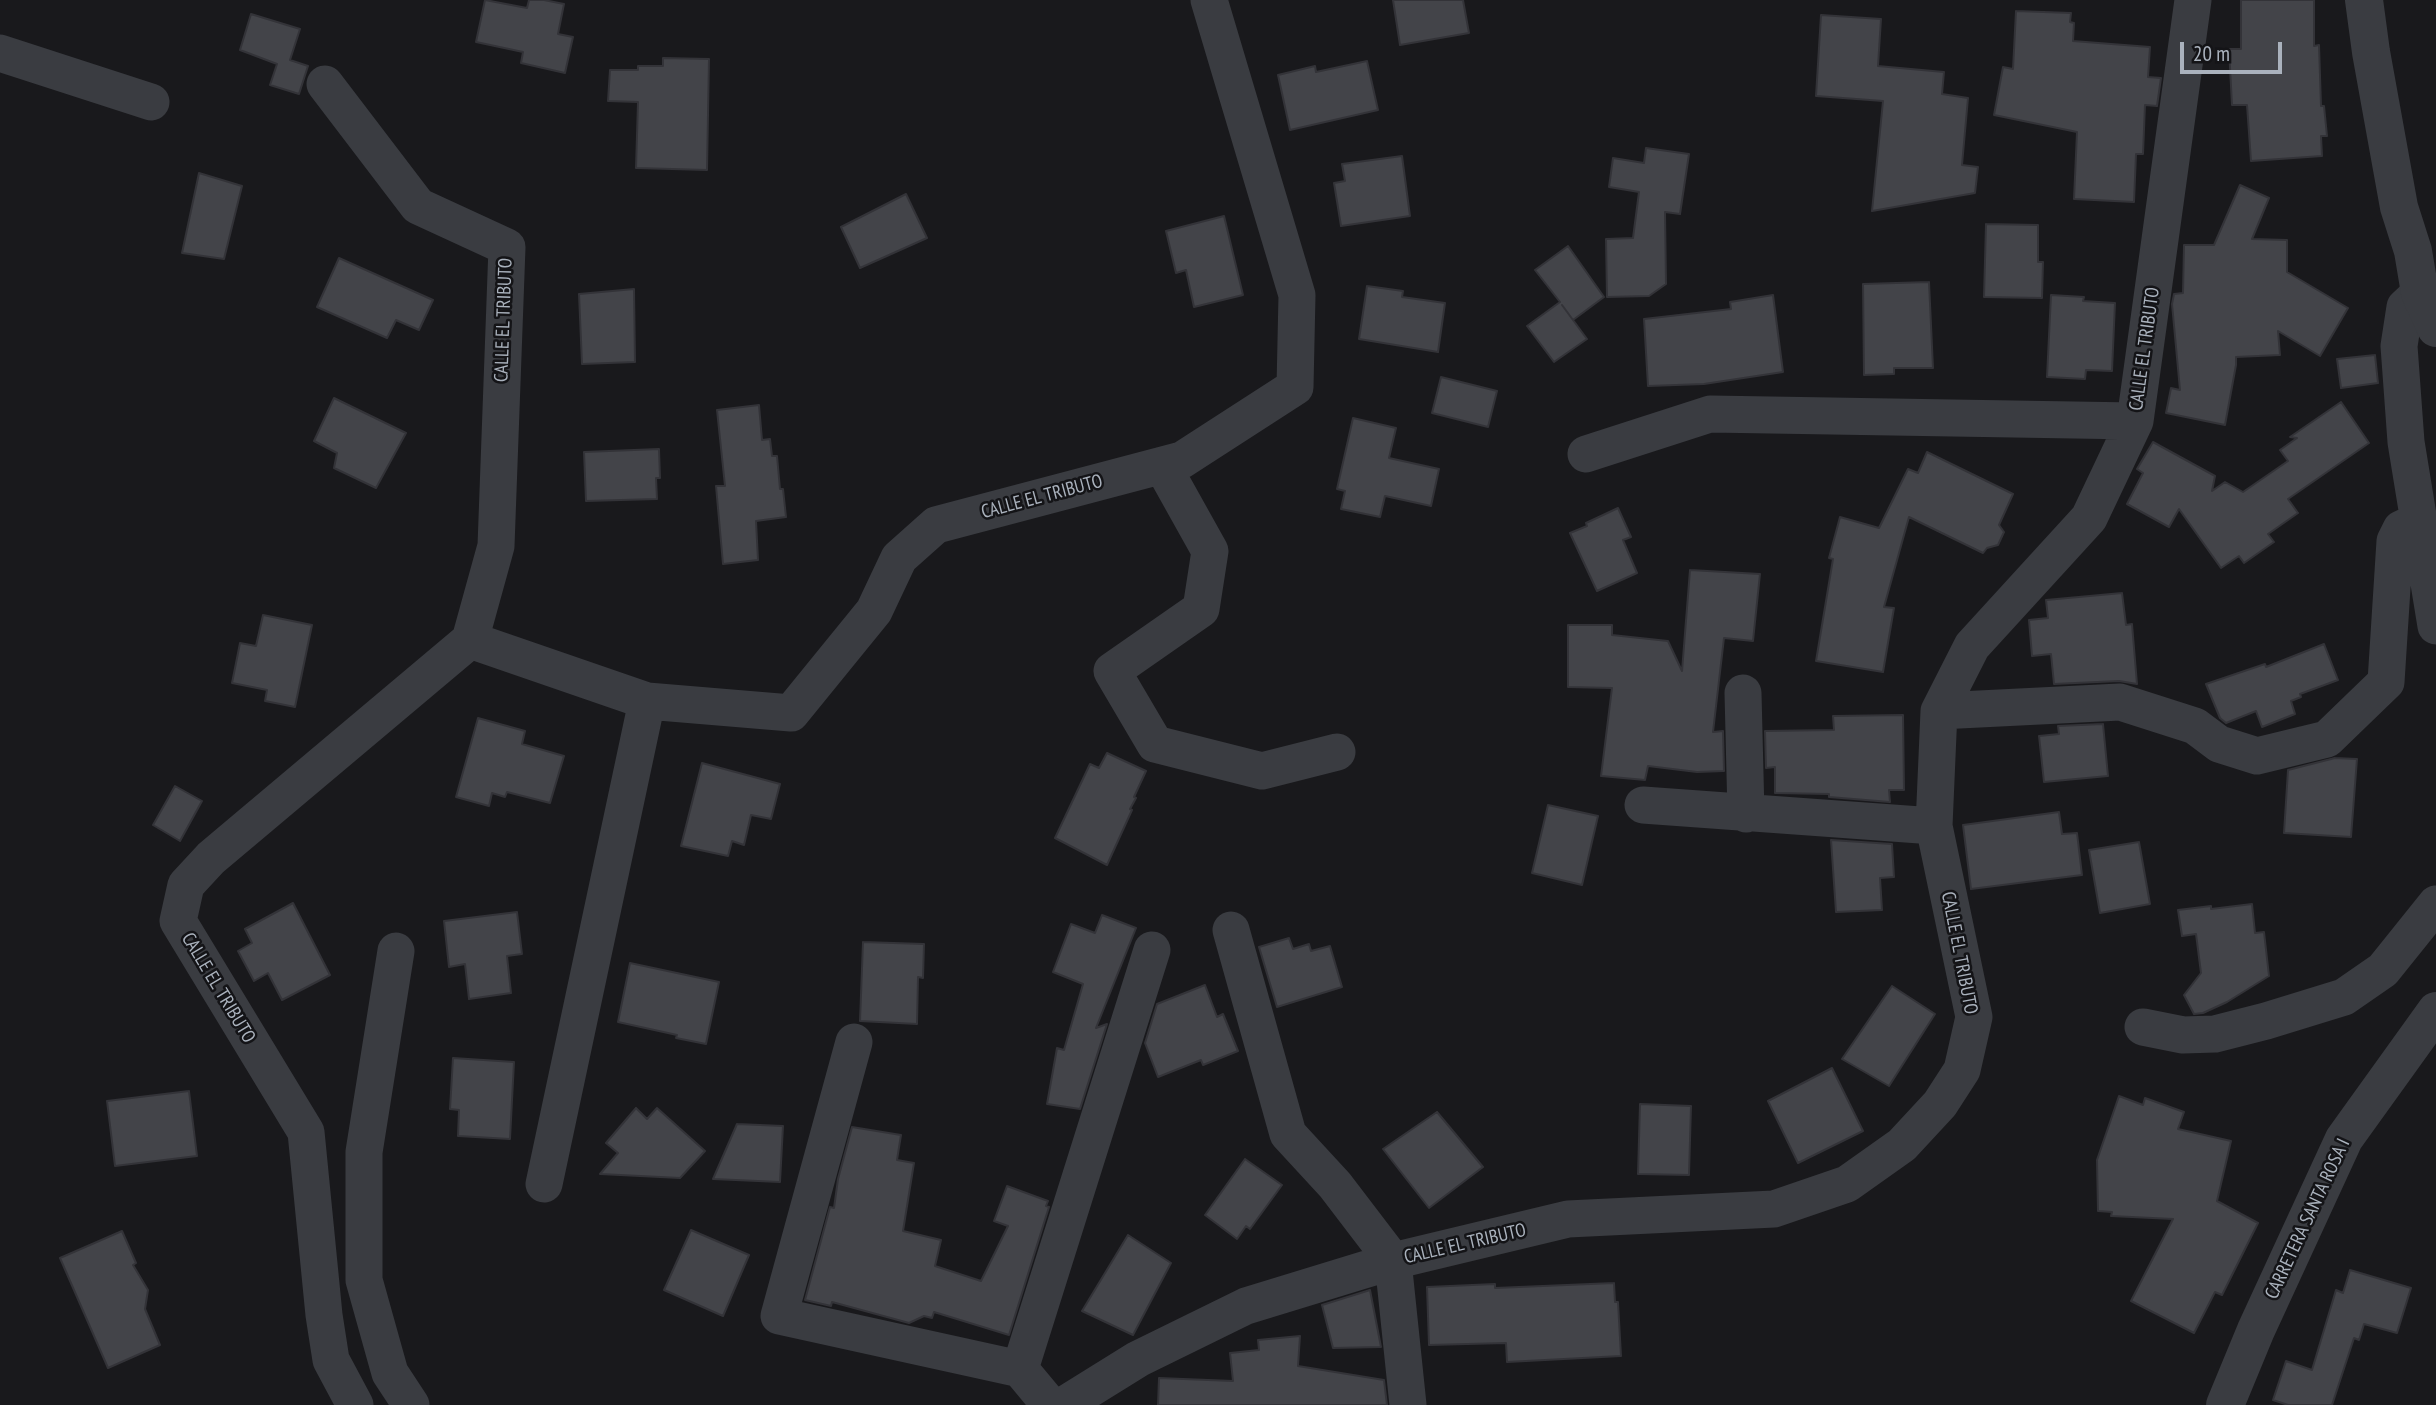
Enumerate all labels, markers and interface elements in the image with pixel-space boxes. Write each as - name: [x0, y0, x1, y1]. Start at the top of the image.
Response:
- scale bar: [2184, 28, 2286, 72]
- text: 20 m: [2193, 40, 2230, 67]
- street label: CALLE EL TRIBUTO: [490, 257, 518, 383]
- street label: CALLE EL TRIBUTO: [2125, 286, 2165, 412]
- street label: CALLE EL TRIBUTO: [979, 470, 1105, 524]
- street label: CALLE EL TRIBUTO: [1936, 890, 1982, 1016]
- street label: CALLE EL TRIBUTO: [176, 929, 260, 1047]
- street label: CARRETERA SANTA ROSA I: [2261, 1135, 2355, 1303]
- street label: CALLE EL TRIBUTO: [1402, 1219, 1528, 1269]

